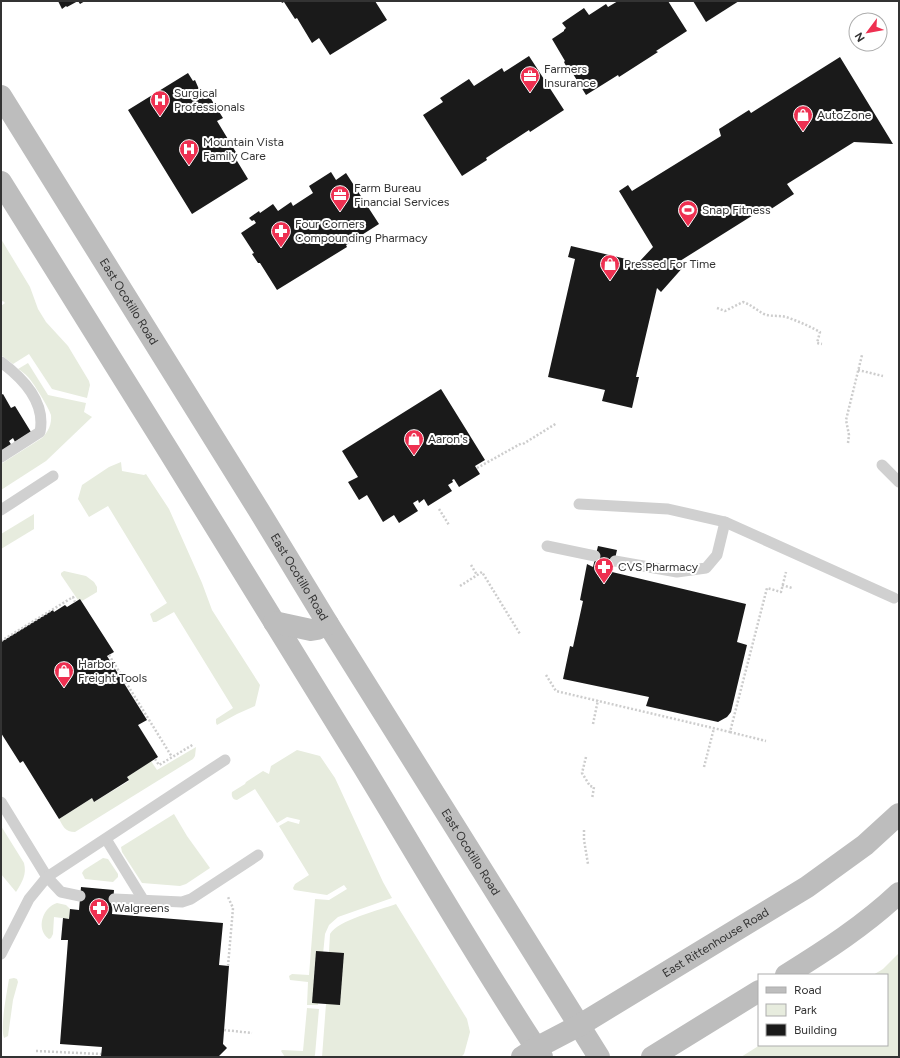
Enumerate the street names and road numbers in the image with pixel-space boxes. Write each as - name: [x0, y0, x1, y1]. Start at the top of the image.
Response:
- street label: East Ocotillo Road: [97, 256, 161, 347]
- street label: East Ocotillo Road: [268, 531, 331, 623]
- street label: East Ocotillo Road: [438, 806, 503, 898]
- street label: East Rittenhouse Road: [660, 905, 771, 980]

